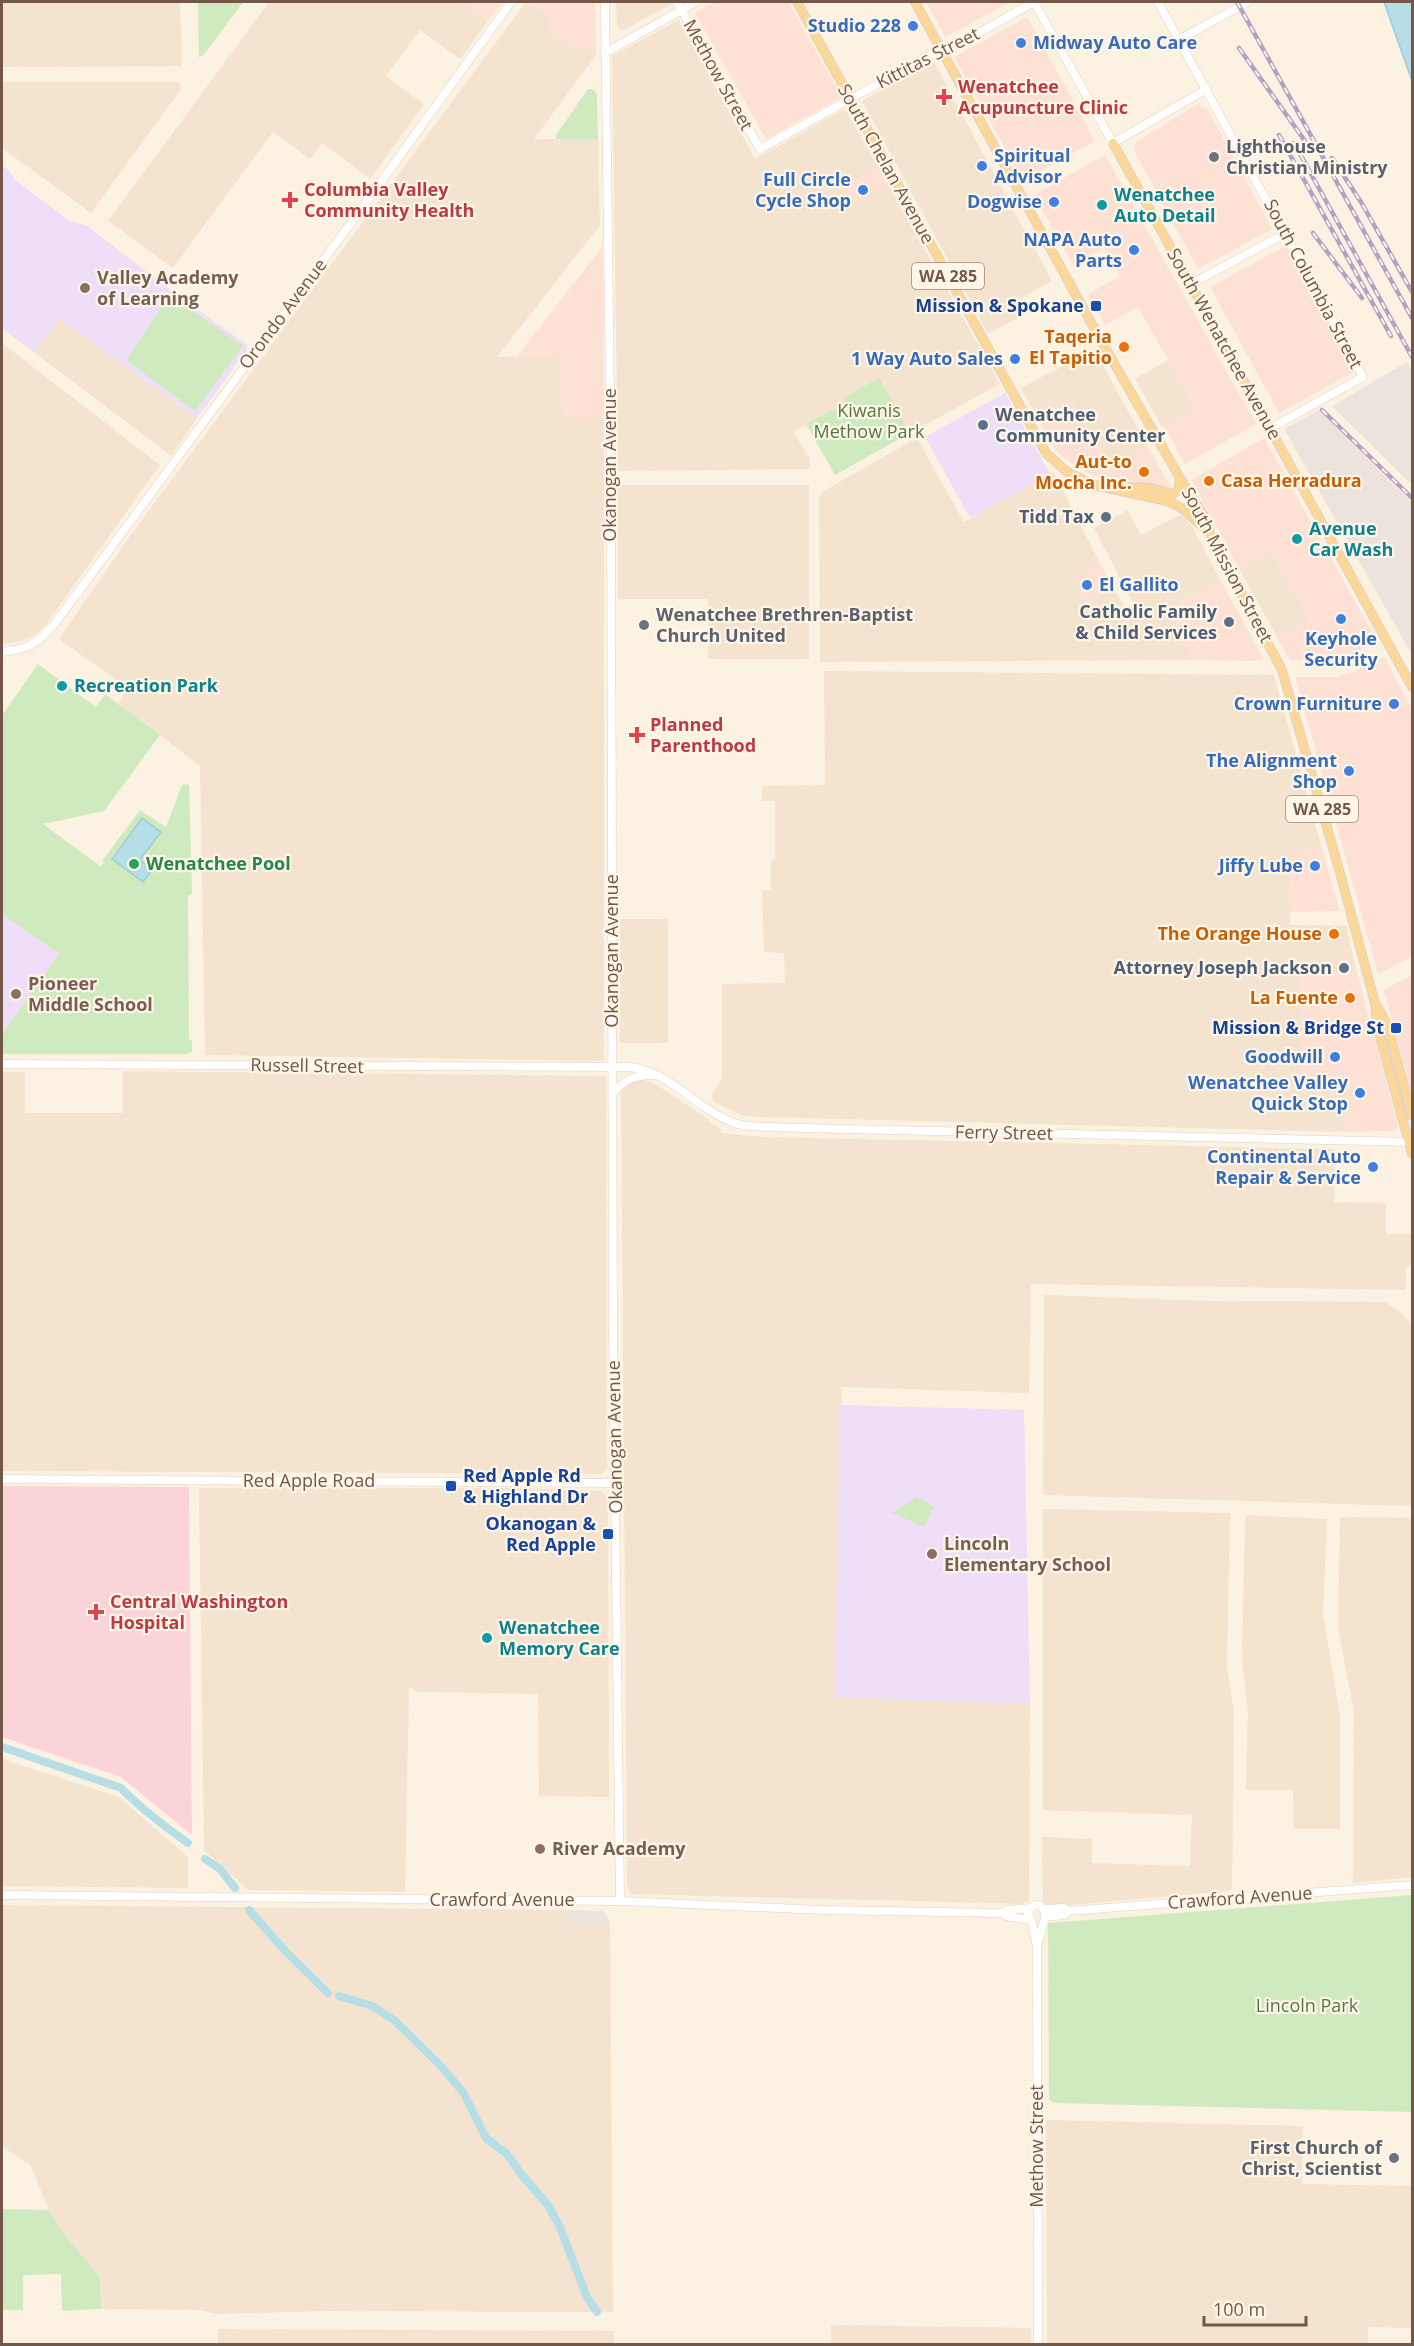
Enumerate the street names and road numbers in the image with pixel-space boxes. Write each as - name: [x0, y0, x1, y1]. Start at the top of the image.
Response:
- street label: Methow Street: [678, 15, 759, 134]
- street label: Kittitas Street: [872, 21, 983, 93]
- street label: South Chelan Avenue: [833, 79, 941, 248]
- street label: South Columbia Street: [1259, 195, 1369, 373]
- street label: South Wenatchee Avenue: [1162, 244, 1288, 443]
- street label: Orondo Avenue: [233, 253, 332, 373]
- road number: WA 285: [912, 263, 984, 289]
- street label: Okanogan Avenue: [597, 388, 621, 542]
- street label: South Mission Street: [1177, 482, 1279, 647]
- road number: WA 285: [1286, 796, 1358, 822]
- street label: Okanogan Avenue: [599, 874, 623, 1028]
- street label: Russell Street: [250, 1052, 364, 1078]
- street label: Ferry Street: [955, 1119, 1053, 1145]
- street label: Okanogan Avenue: [601, 1360, 627, 1514]
- street label: Red Apple Road: [243, 1468, 375, 1492]
- street label: Crawford Avenue: [1167, 1880, 1313, 1914]
- street label: Crawford Avenue: [429, 1887, 575, 1911]
- street label: Methow Street: [1024, 2084, 1048, 2208]

